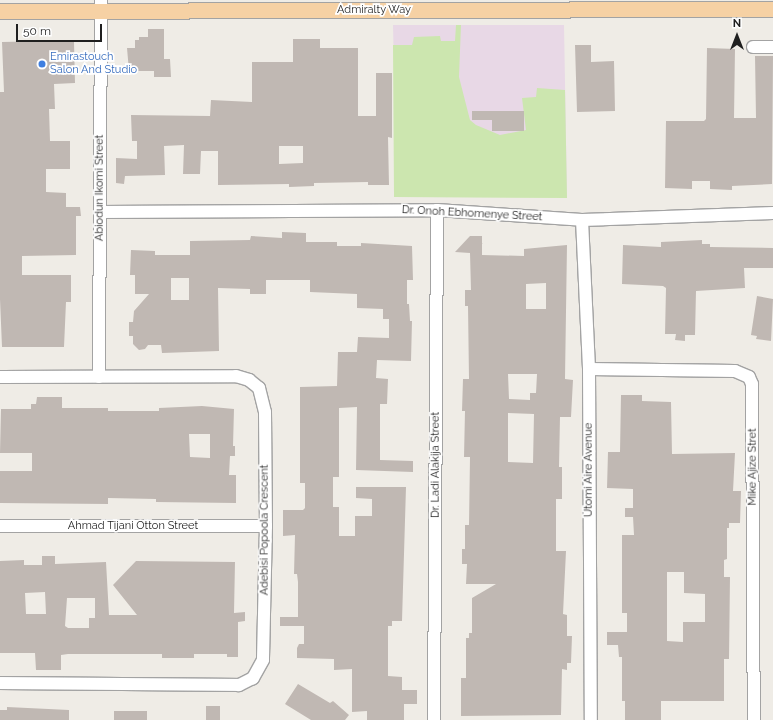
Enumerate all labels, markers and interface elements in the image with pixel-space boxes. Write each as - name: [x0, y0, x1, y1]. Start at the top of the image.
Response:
- street label: Admiralty Way: [337, 3, 411, 17]
- scale bar: [18, 16, 104, 42]
- north arrow: [717, 16, 757, 56]
- text: N: [733, 17, 741, 30]
- text: 50 m: [23, 24, 51, 38]
- place label: Emirastouch Salon And Studio: [50, 51, 138, 77]
- marker: Emirastouch Salon And Studio: [37, 59, 47, 69]
- street label: Abiodun Ikomi Street: [93, 135, 107, 241]
- street label: Dr. Onoh Ebhomenye Street: [401, 204, 543, 224]
- street label: Dr. Ladi Alakija Street: [429, 412, 443, 518]
- street label: Utomi Aire Avenue: [582, 422, 596, 518]
- street label: Mike Ajize Stret: [746, 428, 760, 506]
- street label: Adebisi Popoola Crescent: [258, 465, 272, 595]
- street label: Ahmad Tijani Otton Street: [68, 519, 198, 533]

